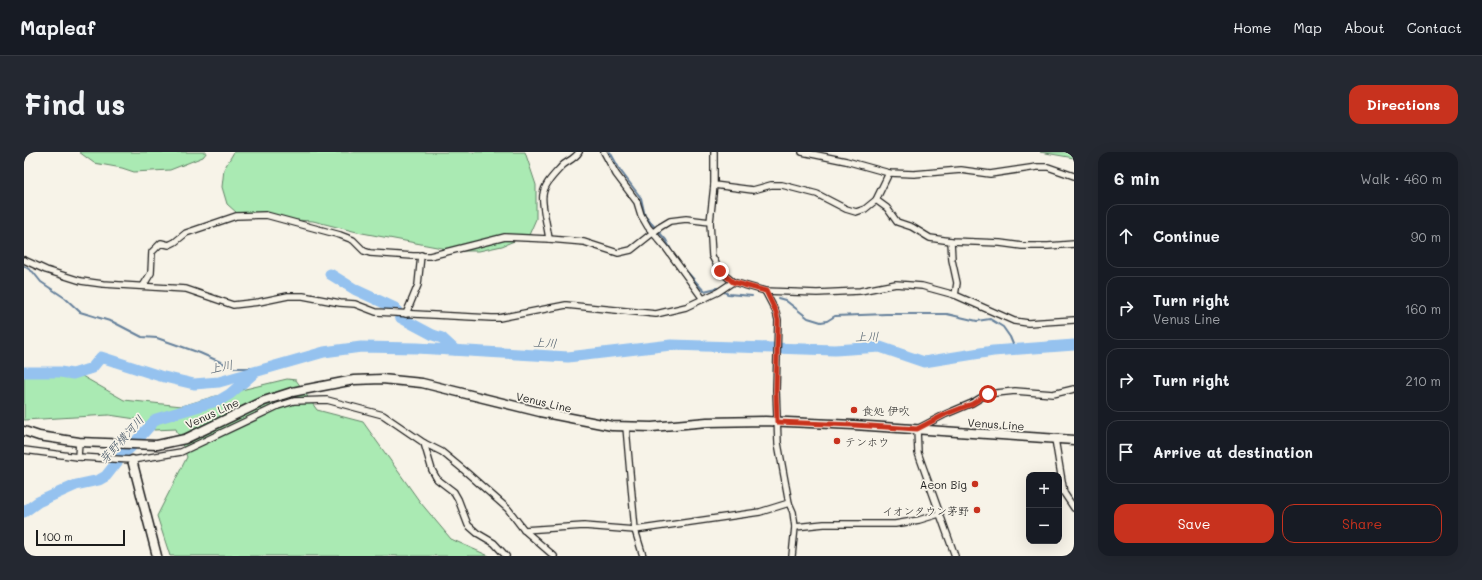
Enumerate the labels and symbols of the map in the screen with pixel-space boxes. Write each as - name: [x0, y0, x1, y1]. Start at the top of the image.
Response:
- route end: [711, 262, 729, 280]
- water label: 上川: [855, 328, 879, 344]
- water label: 上川: [532, 333, 558, 351]
- water label: 上川: [208, 356, 234, 376]
- route start: [979, 385, 997, 403]
- street label: Venus Line: [515, 388, 574, 416]
- street label: Venus Line: [183, 394, 241, 432]
- place label: 食処 伊吹: [862, 403, 910, 418]
- marker: 食処 伊吹: [849, 405, 859, 415]
- water label: 芽野横河川: [95, 411, 147, 467]
- street label: Venus Line: [967, 415, 1025, 433]
- place label: テンホウ: [845, 434, 889, 449]
- marker: テンホウ: [832, 436, 842, 446]
- place label: Aeon Big: [920, 477, 967, 492]
- marker: Aeon Big: [970, 479, 980, 489]
- place label: イオンタウン茅野: [882, 503, 969, 518]
- marker: イオンタウン茅野: [972, 505, 982, 515]
- scale bar: [36, 528, 125, 547]

